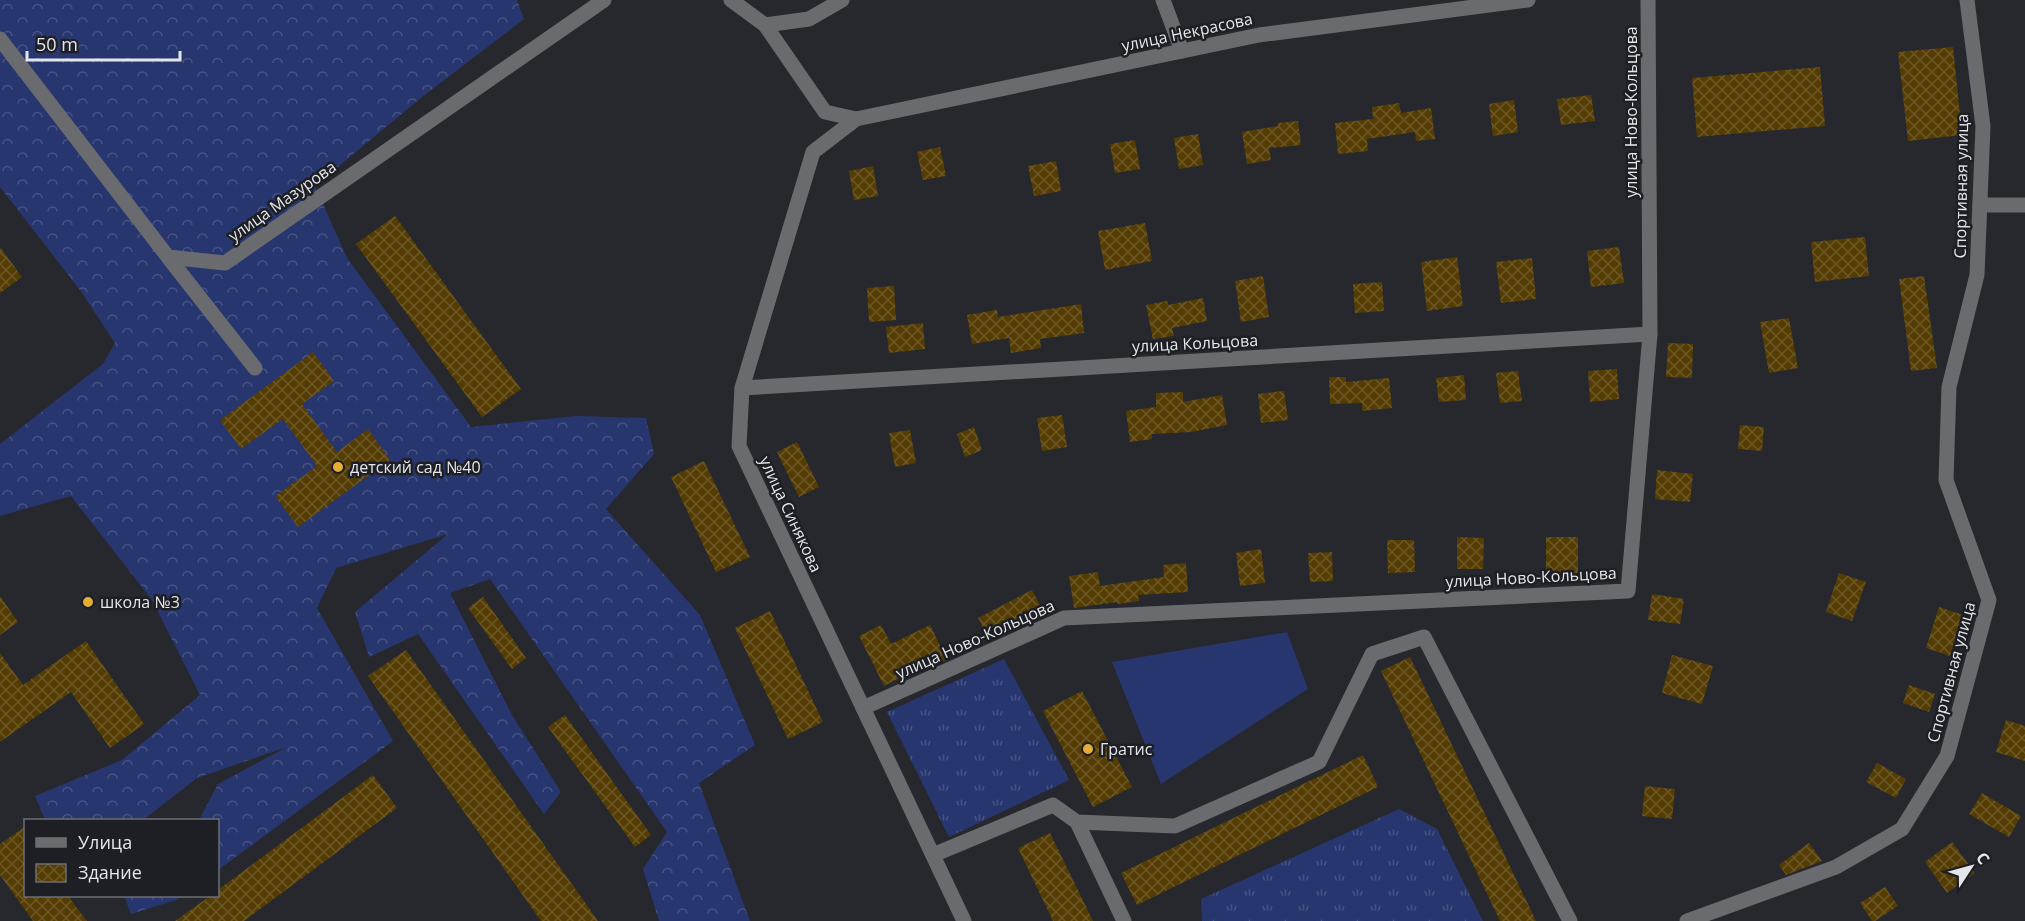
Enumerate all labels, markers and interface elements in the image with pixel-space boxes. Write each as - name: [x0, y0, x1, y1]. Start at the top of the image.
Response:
- street label: улица Некрасова: [1119, 7, 1255, 57]
- scale bar: [27, 24, 180, 62]
- street label: улица Ново-Кольцова: [1620, 26, 1642, 198]
- text: 50 m: [36, 32, 78, 56]
- street label: Спортивная улица: [1949, 114, 1973, 258]
- street label: улица Мазурова: [224, 156, 340, 246]
- street label: улица Кольцова: [1131, 329, 1259, 357]
- street label: улица Синякова: [754, 452, 828, 576]
- place label: детский сад №40: [350, 456, 481, 478]
- marker: детский сад №40: [331, 460, 345, 474]
- street label: улица Ново-Кольцова: [1445, 562, 1617, 592]
- place label: школа №3: [100, 591, 180, 613]
- street label: улица Ново-Кольцова: [892, 594, 1058, 684]
- marker: школа №3: [81, 595, 95, 609]
- street label: Спортивная улица: [1922, 599, 1980, 745]
- place label: Гратис: [1100, 738, 1153, 760]
- marker: Гратис: [1081, 742, 1095, 756]
- legend: [24, 819, 219, 897]
- text: Улица: [78, 830, 132, 854]
- north arrow: [1941, 837, 2001, 897]
- text: С: [1971, 848, 1995, 869]
- text: Здание: [78, 860, 142, 884]

